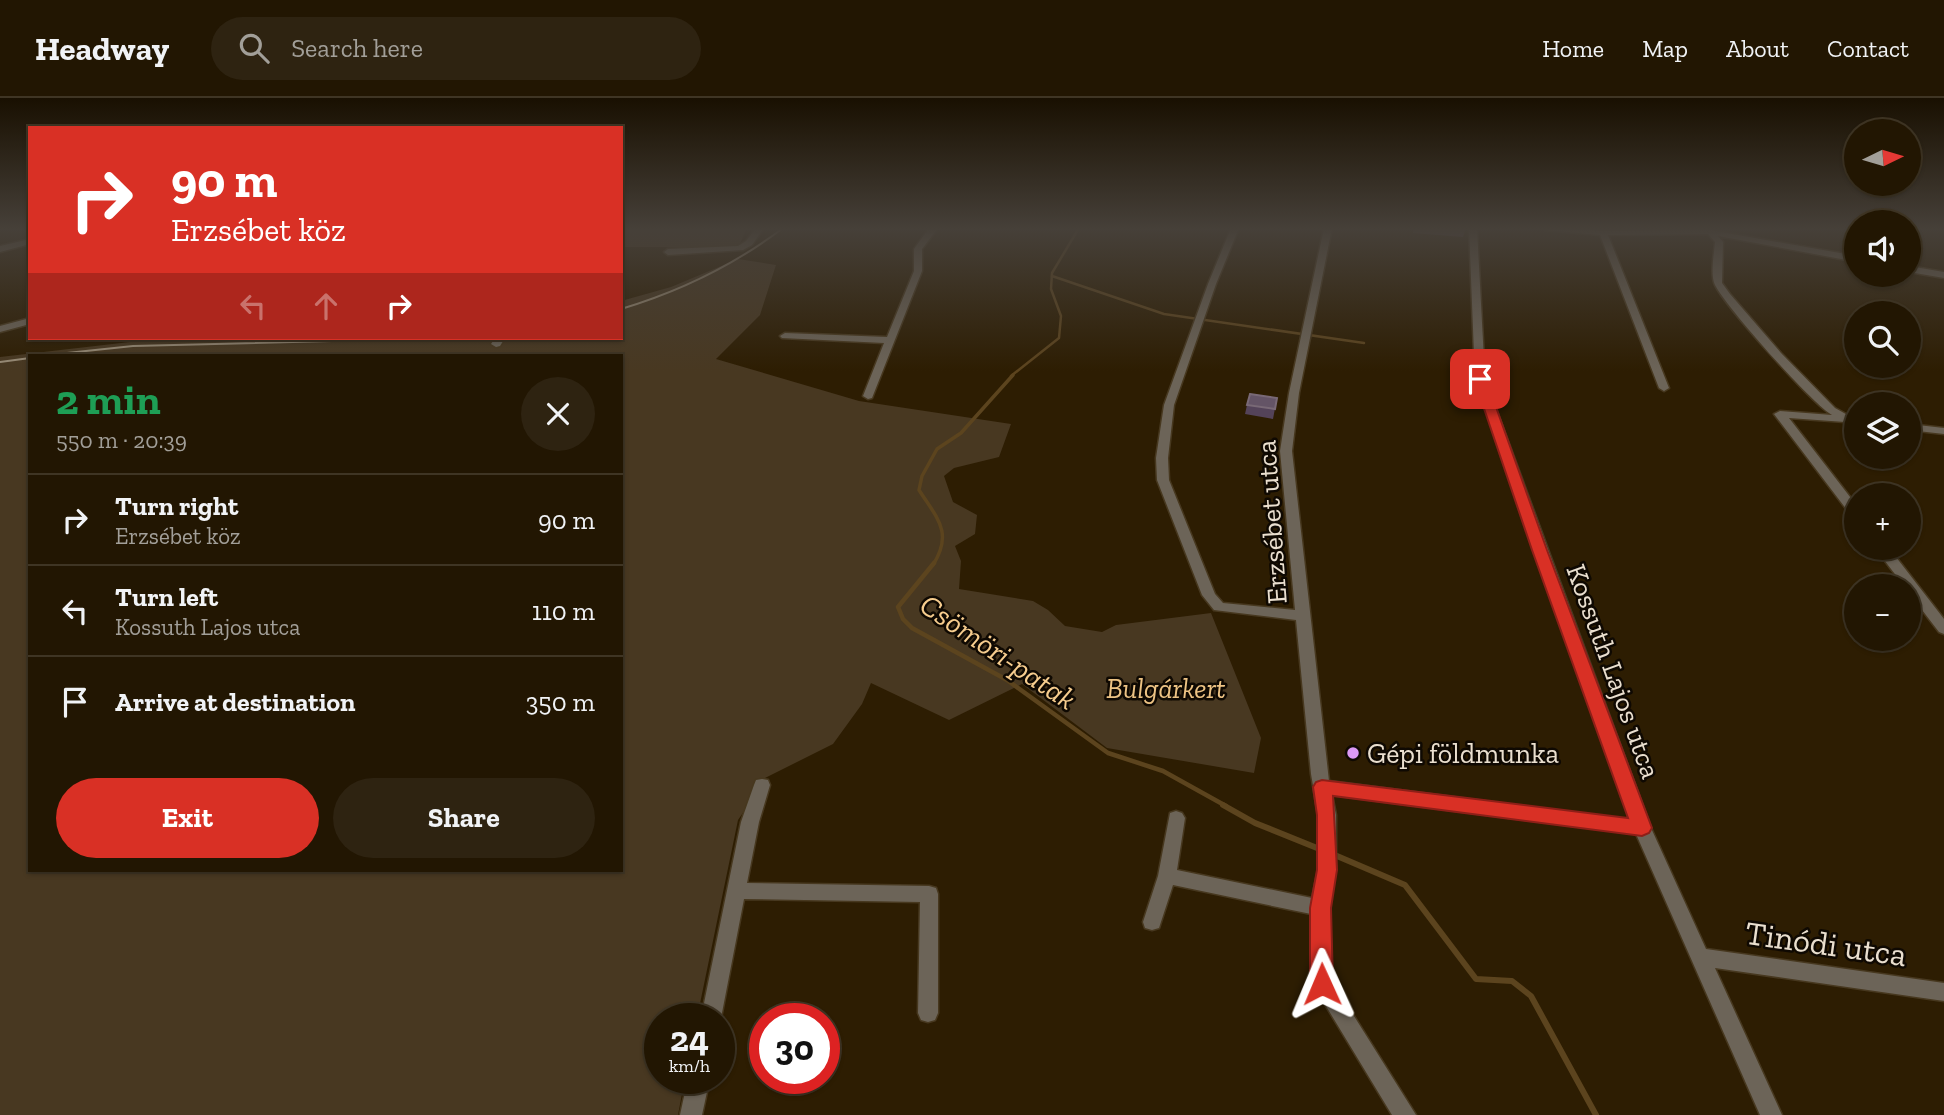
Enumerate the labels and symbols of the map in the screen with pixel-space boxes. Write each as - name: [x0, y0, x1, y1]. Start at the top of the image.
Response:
- north arrow: [1844, 119, 1922, 196]
- pin: [1450, 349, 1510, 409]
- street label: Erzsébet utca: [1249, 439, 1294, 605]
- street label: Kossuth Lajos utca: [1559, 560, 1668, 783]
- water label: Csömöri-patak: [913, 587, 1083, 717]
- park label: Bulgárkert: [1106, 672, 1226, 705]
- place label: Gépi földmunka: [1367, 737, 1560, 770]
- marker: Gépi földmunka: [1345, 745, 1361, 761]
- street label: Tinódi utca: [1743, 913, 1909, 974]
- position arrow: [1285, 947, 1359, 1021]
- speed limit sign: 30: [749, 1003, 840, 1094]

